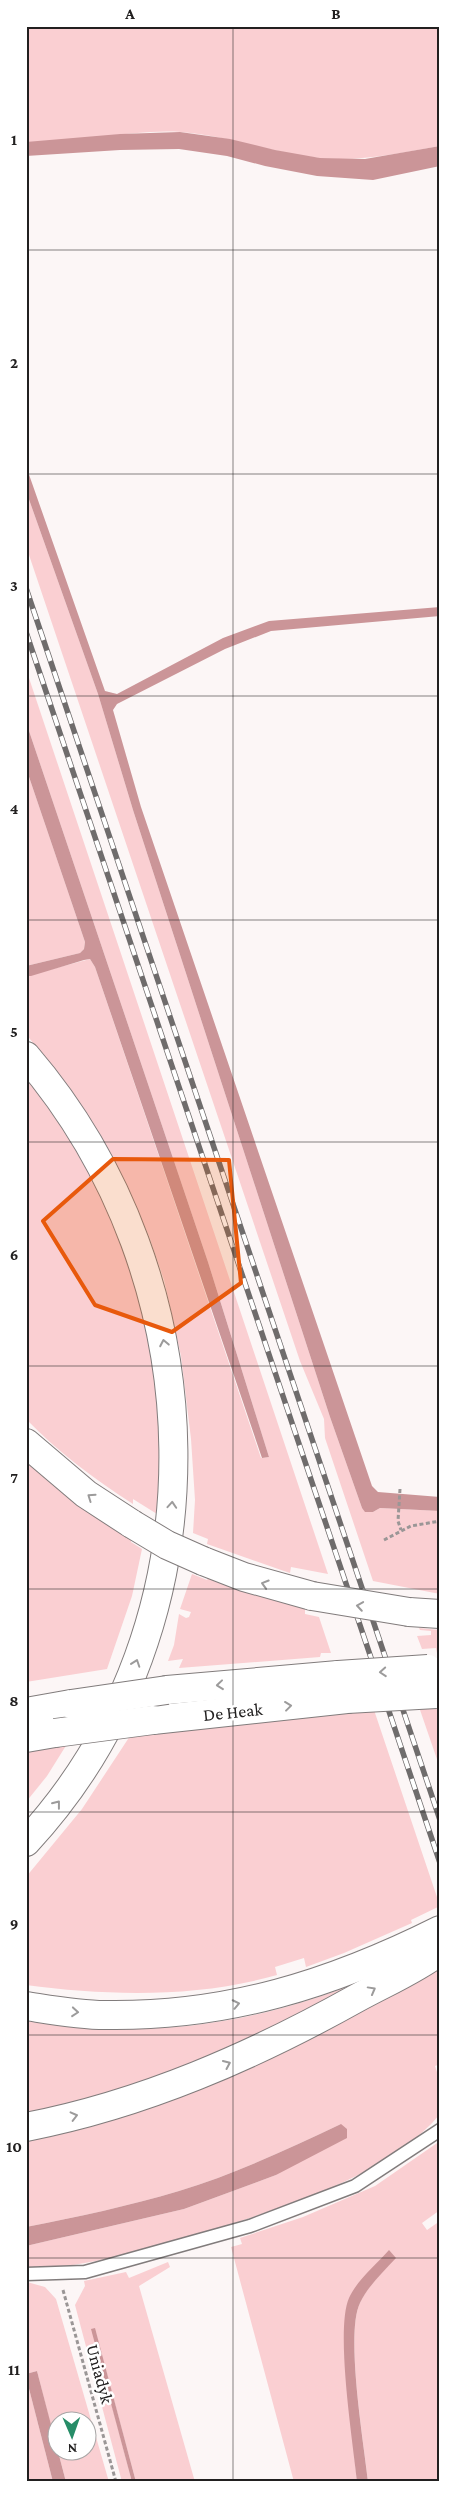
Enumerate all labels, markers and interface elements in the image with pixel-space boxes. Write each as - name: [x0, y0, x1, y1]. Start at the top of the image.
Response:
- text: A: [124, 5, 135, 22]
- text: B: [331, 5, 341, 22]
- text: 1: [11, 131, 17, 148]
- text: 2: [10, 354, 18, 371]
- text: 3: [10, 577, 18, 594]
- text: 4: [10, 800, 19, 817]
- text: 5: [10, 1023, 18, 1040]
- text: 6: [10, 1246, 18, 1263]
- one-way arrow: [160, 1338, 170, 1347]
- text: 7: [10, 1469, 18, 1486]
- one-way arrow: [87, 1494, 97, 1503]
- one-way arrow: [166, 1500, 177, 1508]
- one-way arrow: [261, 1579, 270, 1589]
- one-way arrow: [356, 1601, 364, 1612]
- one-way arrow: [131, 1659, 141, 1668]
- one-way arrow: [379, 1666, 387, 1677]
- one-way arrow: [216, 1679, 224, 1690]
- text: 8: [9, 1692, 19, 1709]
- street label: De Heak: [202, 1699, 264, 1725]
- one-way arrow: [285, 1701, 293, 1712]
- one-way arrow: [51, 1800, 60, 1810]
- text: 9: [10, 1915, 18, 1932]
- one-way arrow: [367, 1986, 376, 1996]
- one-way arrow: [232, 2000, 241, 2010]
- one-way arrow: [71, 2006, 79, 2017]
- one-way arrow: [222, 2059, 231, 2070]
- one-way arrow: [69, 2111, 77, 2121]
- text: 10: [6, 2138, 22, 2155]
- street label: Uniadyk: [82, 2342, 118, 2406]
- text: 11: [8, 2361, 20, 2378]
- north arrow: [48, 2410, 98, 2460]
- text: N: [67, 2441, 78, 2457]

